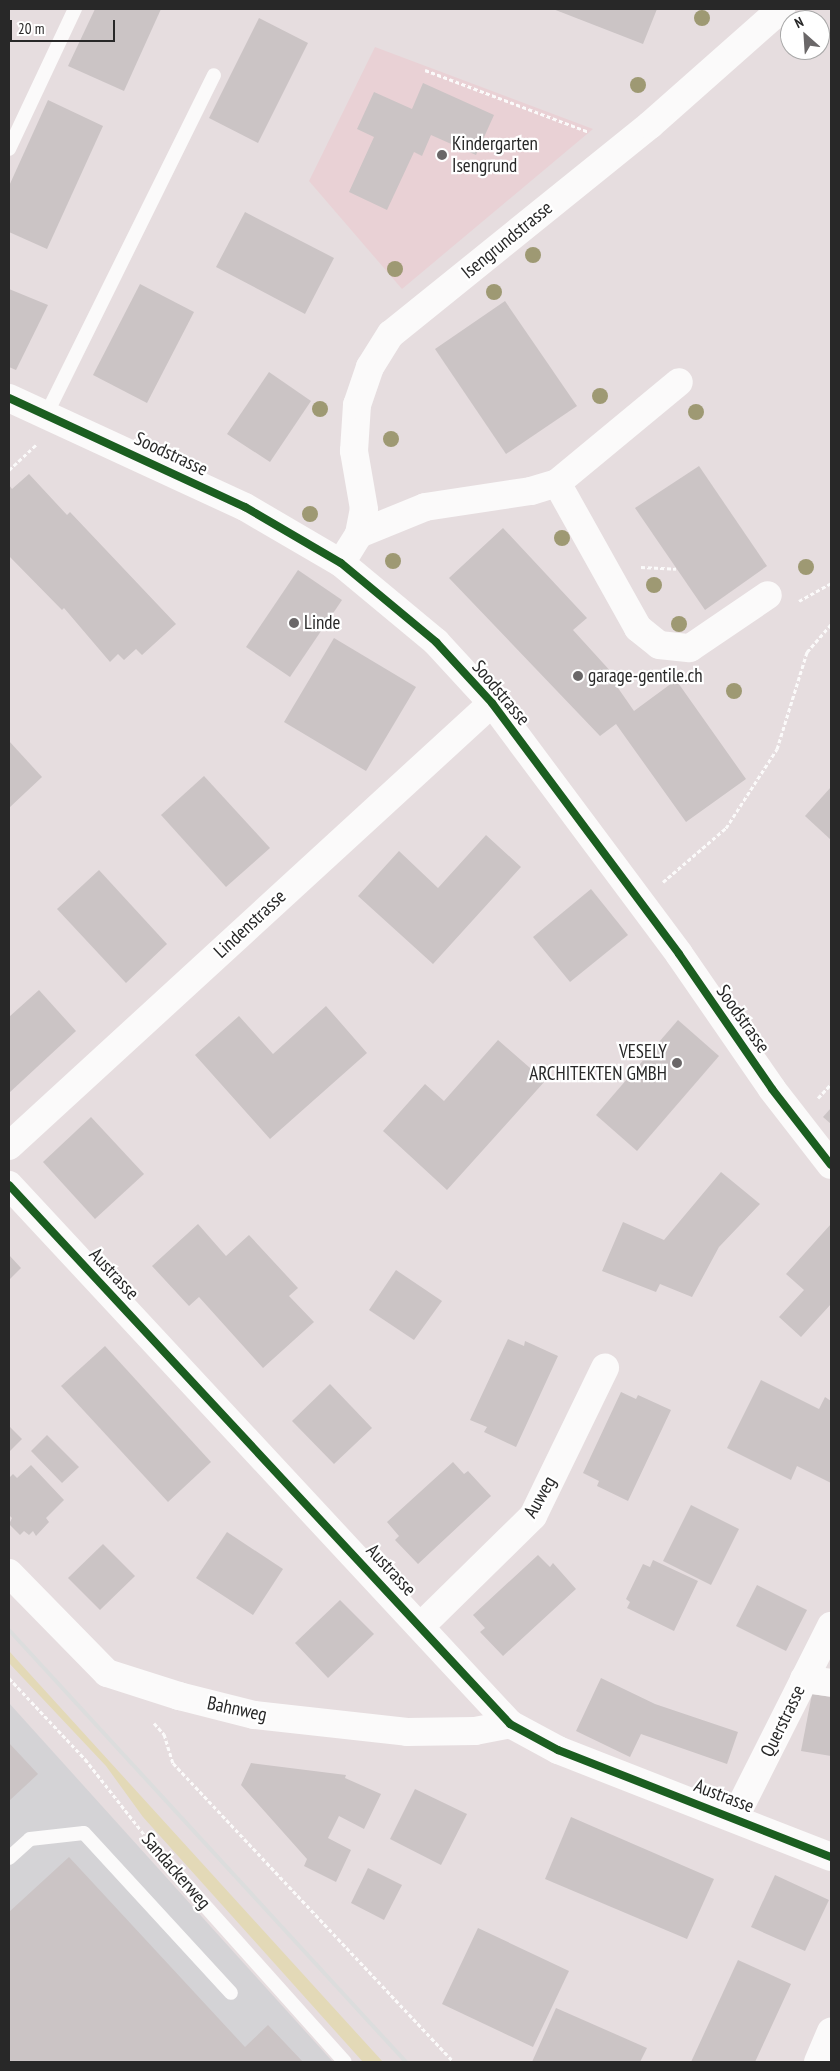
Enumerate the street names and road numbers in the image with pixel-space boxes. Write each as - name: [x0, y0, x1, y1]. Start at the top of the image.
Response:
- street label: Isengrundstrasse: [457, 196, 557, 284]
- street label: Soodstrasse: [131, 427, 211, 481]
- street label: Soodstrasse: [467, 656, 535, 730]
- street label: Lindenstrasse: [209, 885, 291, 963]
- street label: Soodstrasse: [711, 981, 775, 1057]
- street label: Austrasse: [84, 1243, 144, 1305]
- street label: Auweg: [519, 1472, 561, 1522]
- street label: Austrasse: [361, 1539, 421, 1601]
- street label: Querstrasse: [756, 1681, 810, 1761]
- street label: Bahnweg: [205, 1692, 269, 1726]
- street label: Austrasse: [691, 1774, 757, 1818]
- street label: Sandackerweg: [137, 1828, 215, 1914]

